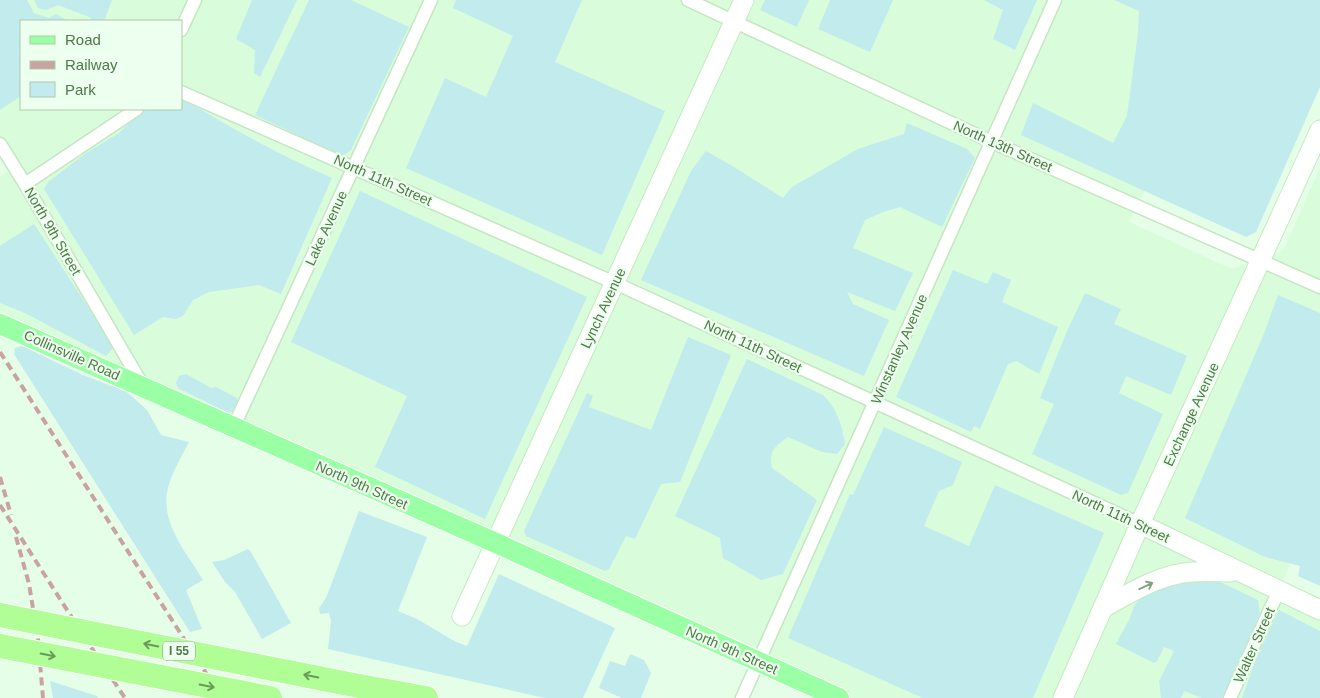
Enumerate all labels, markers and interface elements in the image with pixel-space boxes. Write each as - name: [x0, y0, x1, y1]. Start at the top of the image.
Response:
- legend: [20, 20, 182, 110]
- text: Road: [65, 31, 101, 48]
- text: Railway: [65, 56, 118, 73]
- text: Park: [65, 81, 96, 98]
- street label: North 13th Street: [951, 117, 1055, 175]
- street label: North 11th Street: [332, 151, 435, 209]
- street label: North 9th Street: [21, 184, 85, 278]
- street label: Lake Avenue: [302, 188, 350, 268]
- street label: Lynch Avenue: [577, 265, 629, 351]
- street label: Winstanley Avenue: [868, 291, 931, 407]
- street label: North 11th Street: [702, 316, 804, 376]
- street label: Collinsville Road: [21, 327, 123, 383]
- street label: Exchange Avenue: [1160, 359, 1222, 468]
- street label: North 9th Street: [314, 458, 410, 512]
- street label: North 11th Street: [1070, 486, 1172, 546]
- one-way arrow: [1138, 580, 1153, 590]
- street label: Walter Street: [1230, 605, 1278, 685]
- street label: North 9th Street: [684, 623, 780, 677]
- one-way arrow: [144, 640, 160, 649]
- road number: I 55: [163, 641, 195, 660]
- one-way arrow: [39, 651, 55, 660]
- one-way arrow: [303, 671, 319, 681]
- one-way arrow: [199, 682, 215, 691]

